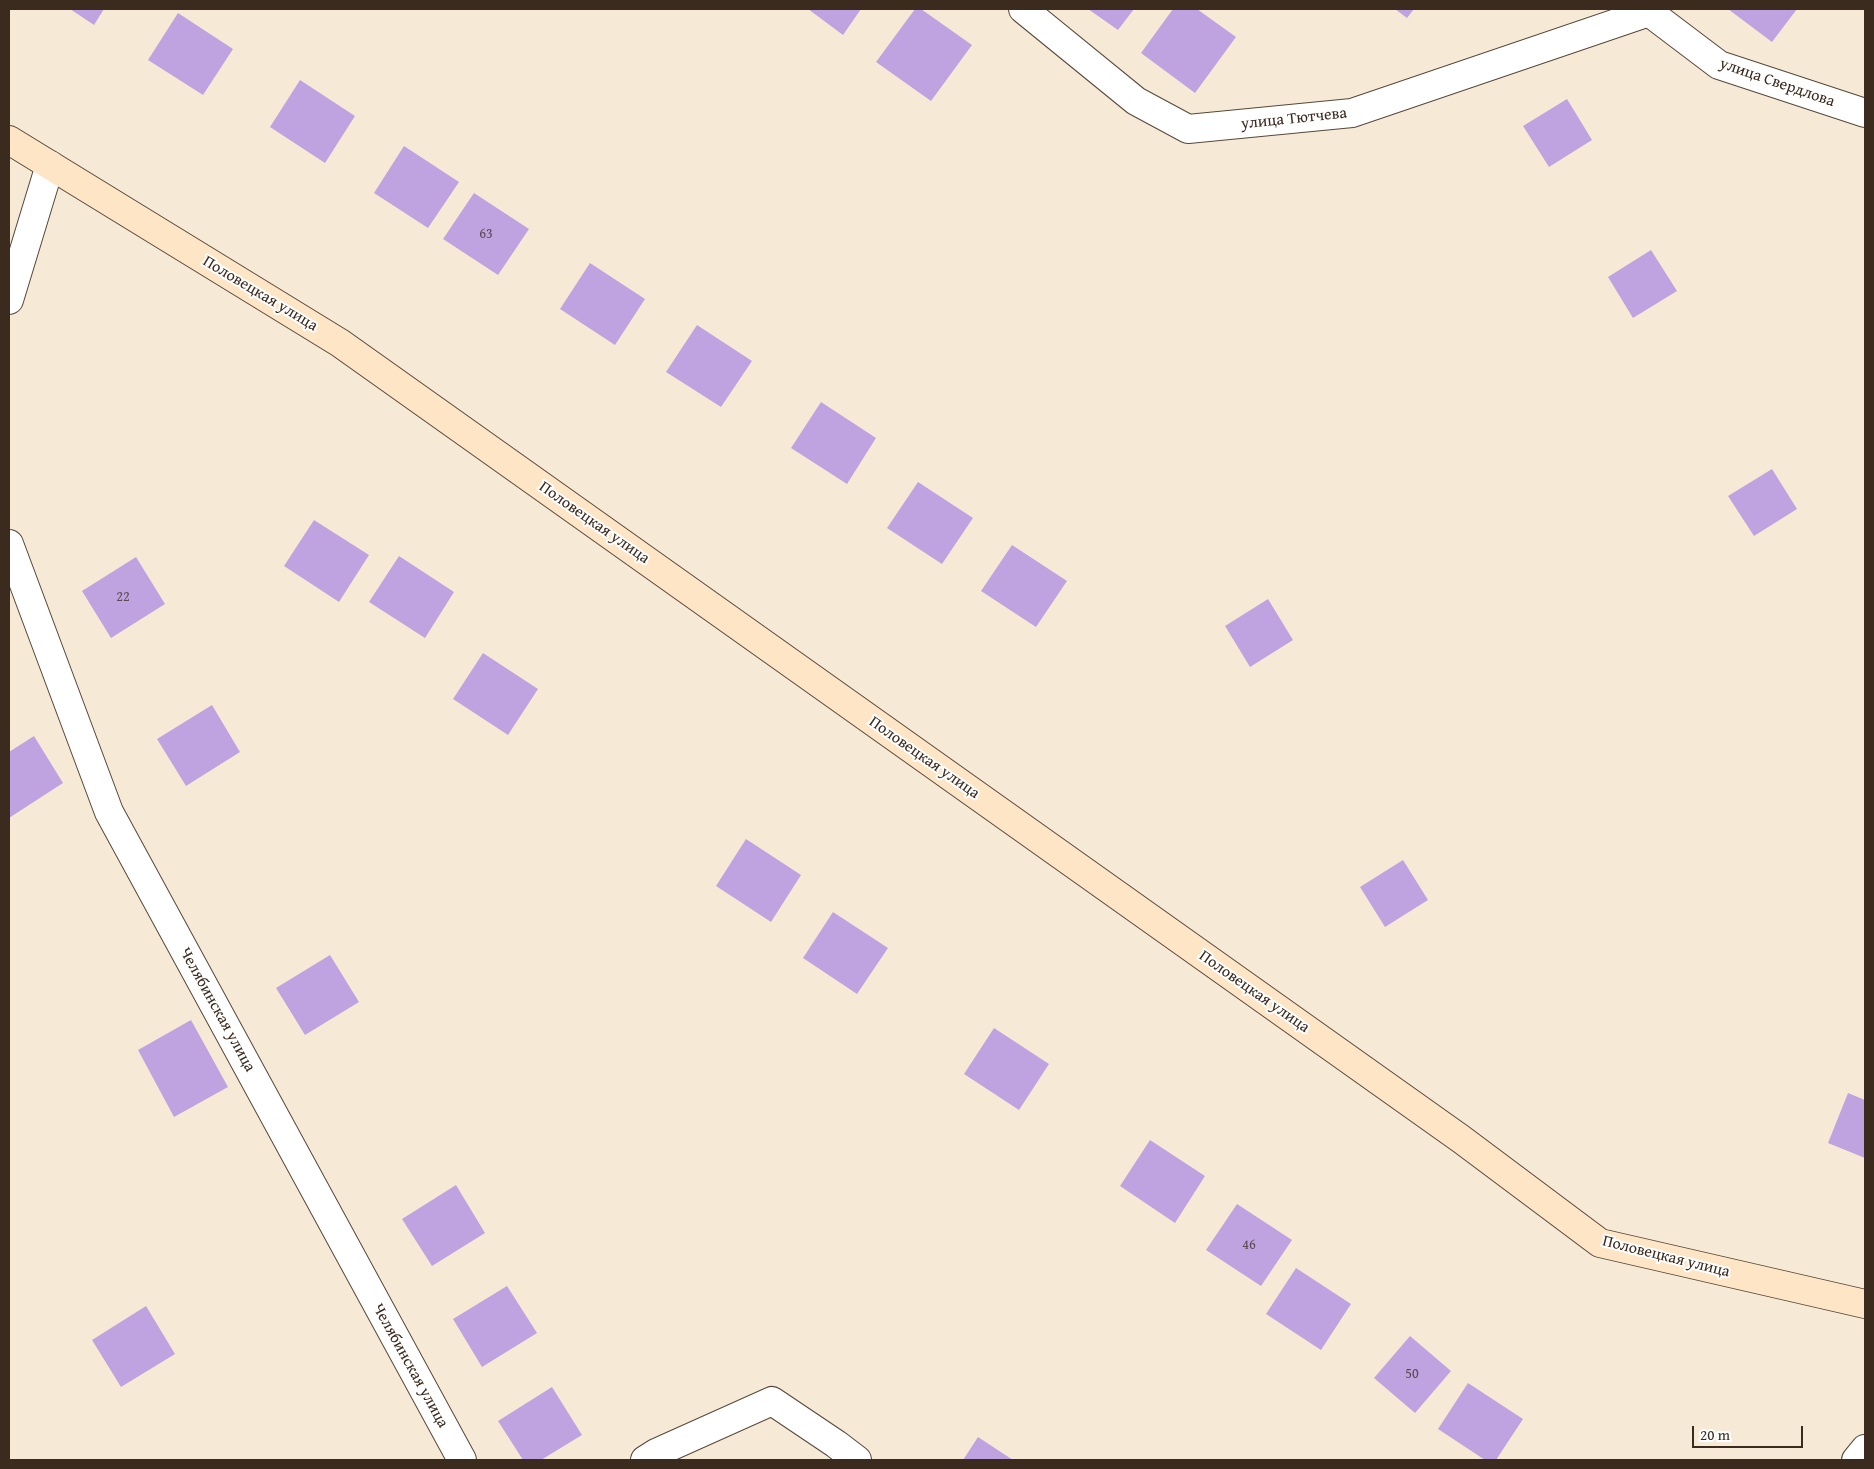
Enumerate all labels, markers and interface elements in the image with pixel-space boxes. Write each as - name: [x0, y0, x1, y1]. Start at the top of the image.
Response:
- street label: улица Свердлова: [1717, 54, 1837, 112]
- street label: улица Тютчева: [1240, 104, 1348, 134]
- house number: 63: [479, 226, 493, 242]
- street label: Половецкая улица: [199, 252, 321, 336]
- street label: Половецкая улица: [535, 478, 653, 568]
- house number: 22: [116, 589, 130, 605]
- street label: Половецкая улица: [865, 713, 983, 803]
- street label: Челябинская улица: [175, 945, 259, 1075]
- street label: Половецкая улица: [1195, 947, 1313, 1037]
- street label: Половецкая улица: [1600, 1232, 1732, 1282]
- house number: 46: [1242, 1237, 1256, 1253]
- street label: Челябинская улица: [368, 1301, 452, 1431]
- house number: 50: [1405, 1366, 1419, 1382]
- scale bar: [1694, 1416, 1805, 1448]
- text: 20 m: [1700, 1424, 1730, 1445]

